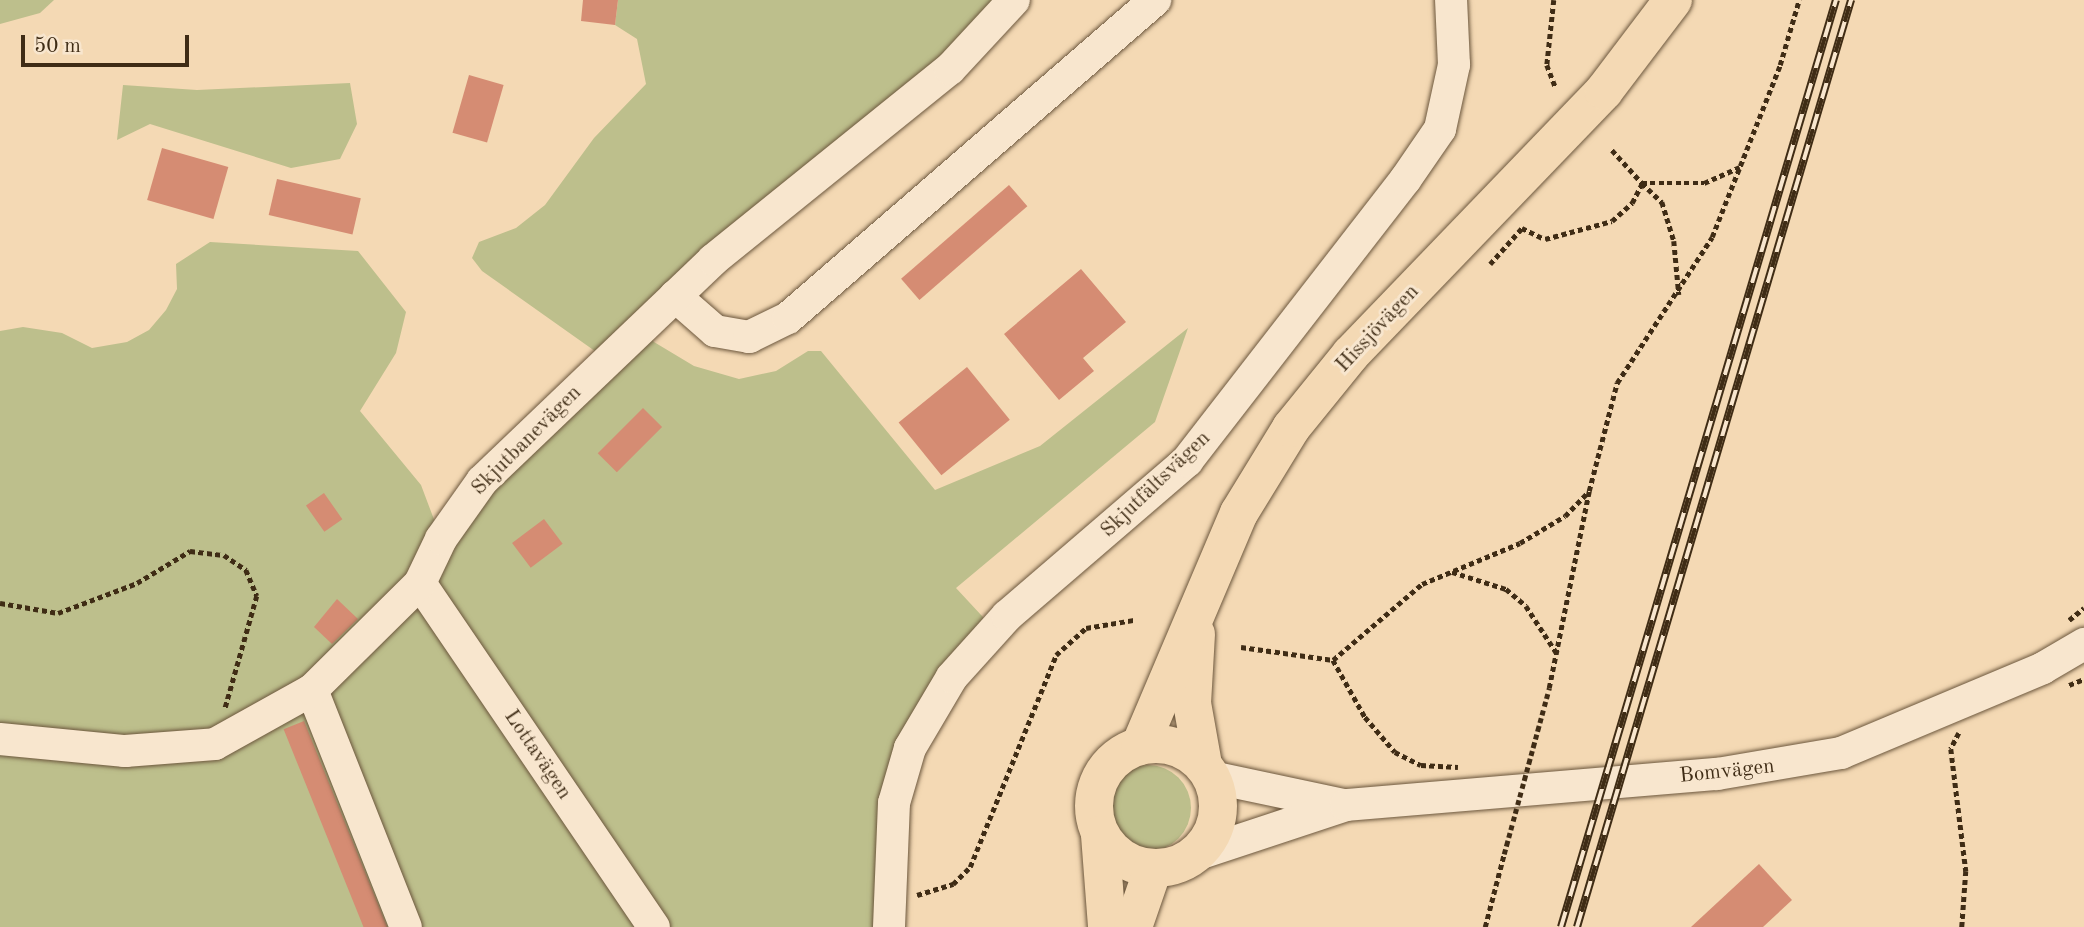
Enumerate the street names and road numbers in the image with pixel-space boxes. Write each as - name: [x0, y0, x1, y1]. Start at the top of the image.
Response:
- street label: Hissjövägen: [1331, 280, 1425, 378]
- street label: Skjutbanevägen: [467, 381, 587, 501]
- street label: Skjutfältsvägen: [1096, 426, 1216, 544]
- street label: Lottavägen: [498, 705, 576, 805]
- street label: Bomvägen: [1678, 754, 1776, 790]

